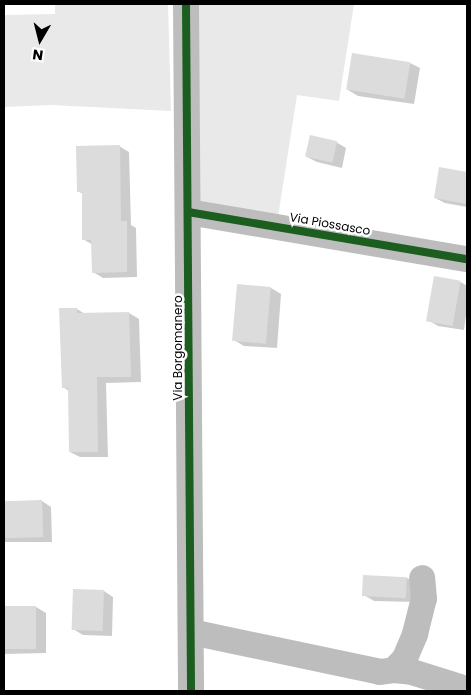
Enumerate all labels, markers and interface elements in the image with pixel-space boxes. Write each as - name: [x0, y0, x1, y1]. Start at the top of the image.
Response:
- north arrow: [15, 15, 65, 65]
- text: N: [31, 44, 45, 65]
- street label: Via Piossasco: [288, 210, 372, 238]
- street label: Via Borgomanero: [171, 295, 185, 401]

